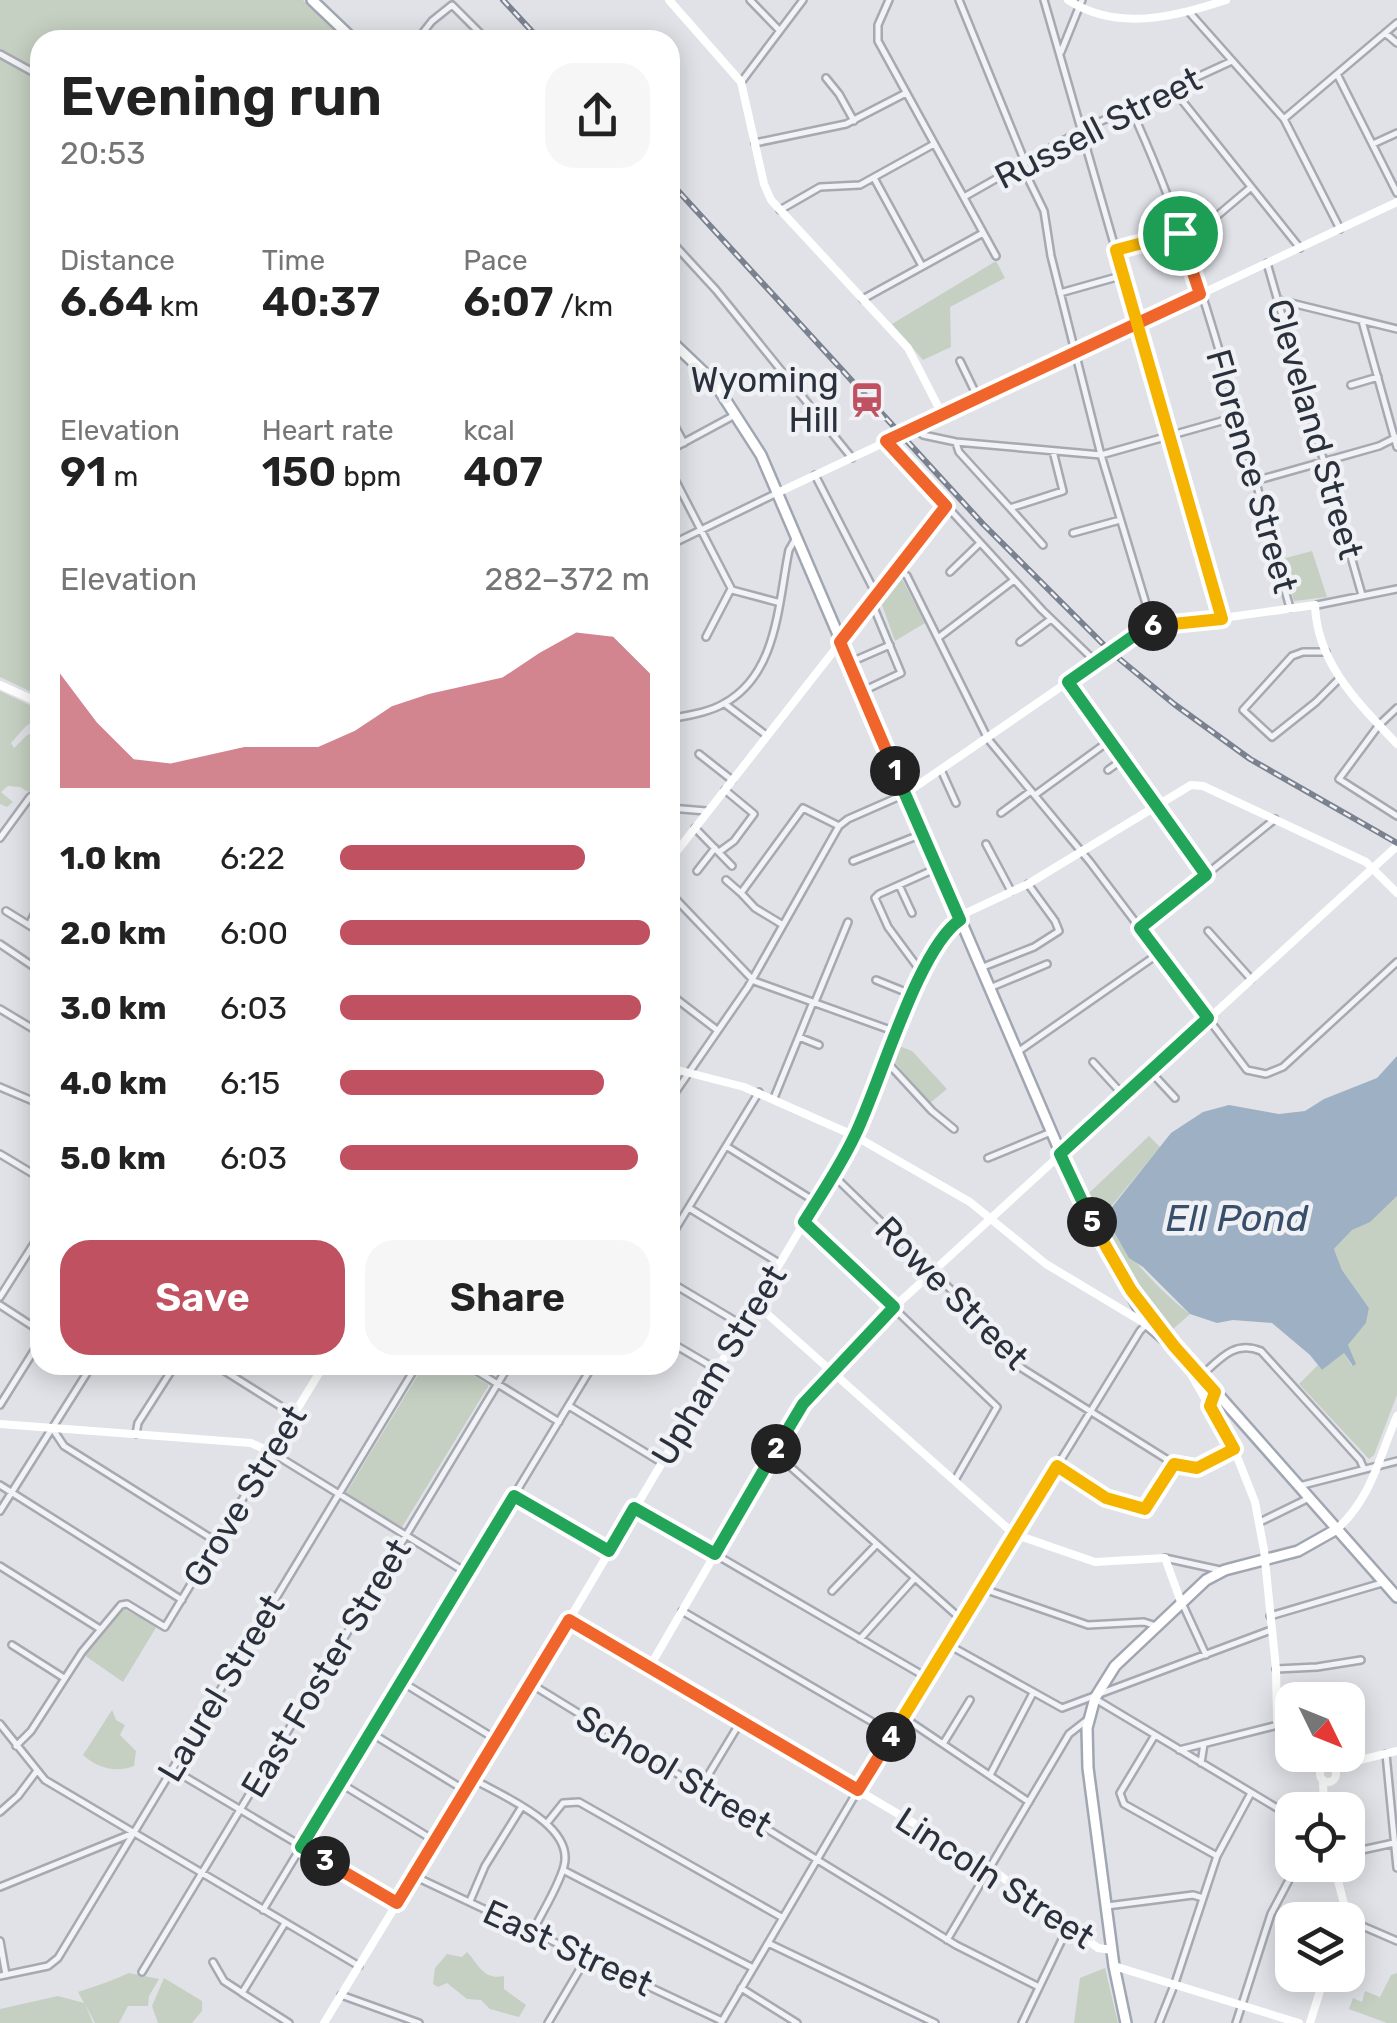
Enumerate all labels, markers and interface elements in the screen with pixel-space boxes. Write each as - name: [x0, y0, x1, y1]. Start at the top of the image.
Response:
- street label: Russell Street: [988, 58, 1208, 198]
- button: share: [545, 63, 650, 168]
- text: Evening run: [60, 64, 382, 129]
- text: 20:53: [60, 134, 146, 172]
- pin: [1138, 191, 1223, 276]
- icon: arrive: [1153, 206, 1208, 261]
- text: Distance: [60, 244, 175, 277]
- text: Time: [262, 244, 325, 277]
- text: Pace: [463, 244, 528, 277]
- text: 6.64: [60, 277, 153, 327]
- text: 40:37: [262, 277, 380, 327]
- text: 6:07: [463, 277, 554, 327]
- text: km: [153, 290, 199, 323]
- text: /km: [554, 290, 613, 323]
- street label: Cleveland Street: [1258, 294, 1372, 564]
- street label: Florence Street: [1197, 344, 1307, 598]
- place label: Wyoming Hill: [690, 359, 839, 441]
- station icon: Wyoming Hill: [848, 381, 886, 419]
- text: Elevation: [60, 414, 180, 447]
- text: Heart rate: [262, 414, 394, 447]
- text: kcal: [463, 414, 515, 447]
- text: 91: [60, 447, 107, 497]
- text: 150: [262, 447, 336, 497]
- text: 407: [463, 447, 543, 497]
- text: m: [107, 460, 138, 493]
- text: bpm: [336, 460, 401, 493]
- text: Elevation: [60, 560, 197, 598]
- text: 282–372 m: [484, 560, 650, 598]
- pin: 6: [1128, 601, 1178, 651]
- text: 6: [1144, 609, 1162, 642]
- pin: 1: [870, 746, 920, 796]
- text: 1: [888, 754, 902, 787]
- text: 1.0 km: [60, 839, 161, 877]
- text: 6:22: [220, 839, 285, 877]
- text: 2.0 km: [60, 914, 166, 952]
- text: 6:00: [220, 914, 288, 952]
- text: 3.0 km: [60, 989, 167, 1027]
- text: 6:03: [220, 989, 287, 1027]
- text: 4.0 km: [60, 1064, 167, 1102]
- text: 6:15: [220, 1064, 280, 1102]
- text: 5.0 km: [60, 1139, 166, 1177]
- text: 6:03: [220, 1139, 287, 1177]
- water label: Ell Pond: [1166, 1195, 1309, 1241]
- pin: 5: [1067, 1197, 1117, 1247]
- text: 5: [1083, 1205, 1101, 1238]
- street label: Rowe Street: [867, 1208, 1037, 1378]
- button: Save: [60, 1240, 345, 1355]
- button: Share: [365, 1240, 650, 1355]
- street label: Upham Street: [643, 1257, 795, 1473]
- street label: Grove Street: [174, 1398, 316, 1594]
- pin: 2: [751, 1424, 801, 1474]
- text: 2: [767, 1432, 785, 1465]
- street label: East Foster Street: [232, 1531, 420, 1805]
- street label: Laurel Street: [149, 1587, 293, 1789]
- north arrow: [1275, 1682, 1365, 1772]
- map controls: [1275, 1682, 1365, 1992]
- street label: School Street: [569, 1696, 779, 1846]
- pin: 4: [866, 1712, 916, 1762]
- text: 4: [881, 1720, 901, 1753]
- button: locate: [1275, 1792, 1365, 1882]
- street label: Lincoln Street: [888, 1798, 1102, 1958]
- pin: 3: [300, 1836, 350, 1886]
- text: 3: [316, 1844, 334, 1877]
- street label: East Street: [477, 1891, 659, 2005]
- button: layers: [1275, 1902, 1365, 1992]

